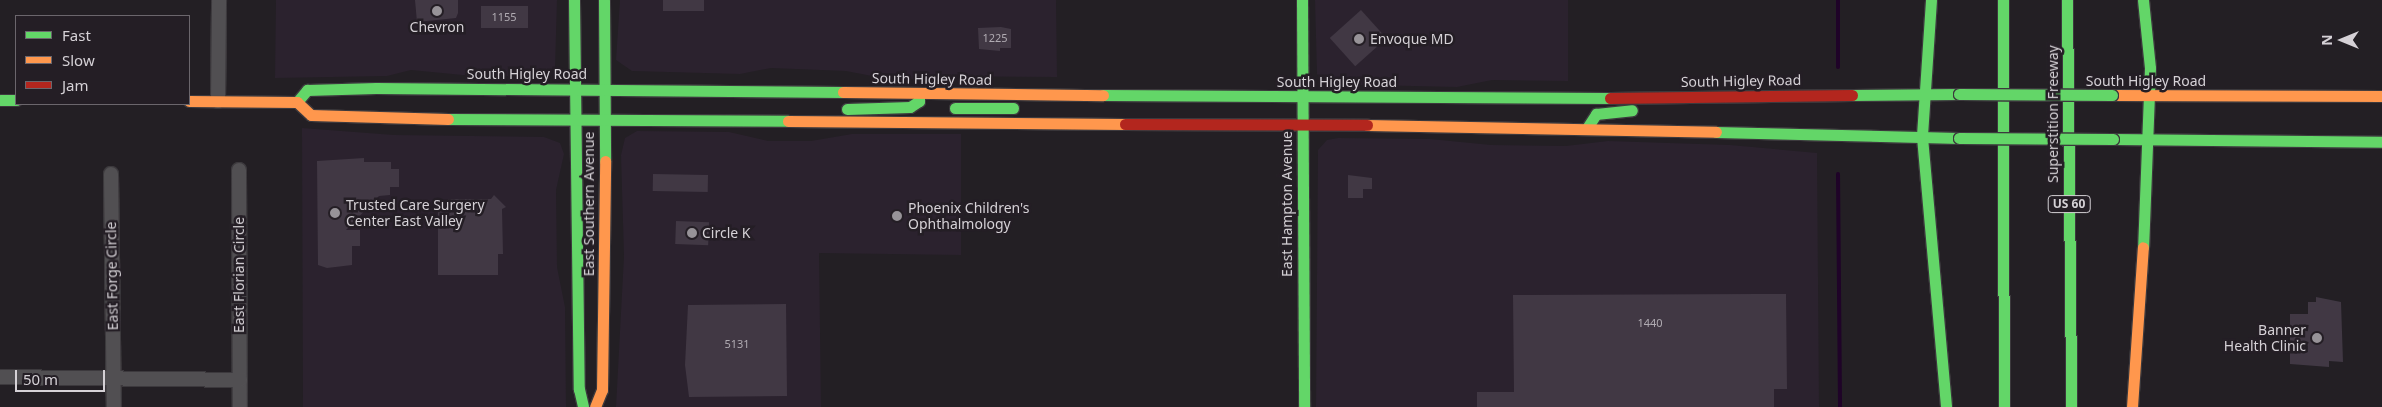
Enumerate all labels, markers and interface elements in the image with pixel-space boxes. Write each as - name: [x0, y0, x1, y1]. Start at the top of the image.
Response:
- marker: Chevron: [431, 5, 443, 17]
- house number: 1155: [491, 10, 517, 24]
- legend: [15, 15, 190, 105]
- north arrow: [2317, 15, 2367, 65]
- place label: Chevron: [410, 19, 464, 35]
- text: Fast: [62, 25, 91, 45]
- house number: 1225: [982, 31, 1008, 45]
- place label: Envoque MD: [1370, 31, 1454, 47]
- marker: Envoque MD: [1352, 32, 1366, 46]
- text: N: [2317, 34, 2336, 46]
- street label: Superstition Freeway: [2045, 45, 2061, 183]
- text: Slow: [62, 50, 95, 70]
- street label: South Higley Road: [467, 66, 587, 82]
- street label: South Higley Road: [872, 70, 992, 88]
- street label: South Higley Road: [1681, 72, 1801, 90]
- street label: South Higley Road: [2086, 73, 2206, 89]
- street label: South Higley Road: [1277, 74, 1397, 90]
- text: Jam: [62, 75, 89, 95]
- street label: East Hampton Avenue: [1279, 131, 1295, 277]
- street label: East Southern Avenue: [581, 132, 597, 276]
- road number: US 60: [2046, 194, 2092, 213]
- place label: Trusted Care Surgery Center East Valley: [346, 197, 485, 230]
- place label: Phoenix Children's Ophthalmology: [908, 200, 1029, 232]
- marker: Trusted Care Surgery Center East Valley: [328, 206, 342, 220]
- marker: Phoenix Children's Ophthalmology: [890, 209, 904, 223]
- street label: East Florian Circle: [231, 217, 247, 333]
- street label: East Forge Circle: [103, 221, 121, 331]
- place label: Circle K: [702, 225, 750, 241]
- marker: Circle K: [686, 227, 698, 239]
- house number: 1440: [1637, 316, 1663, 330]
- place label: Banner Health Clinic: [2224, 322, 2306, 354]
- marker: Banner Health Clinic: [2310, 331, 2324, 345]
- house number: 5131: [724, 337, 750, 351]
- scale bar: [18, 360, 108, 392]
- text: 50 m: [23, 369, 58, 389]

